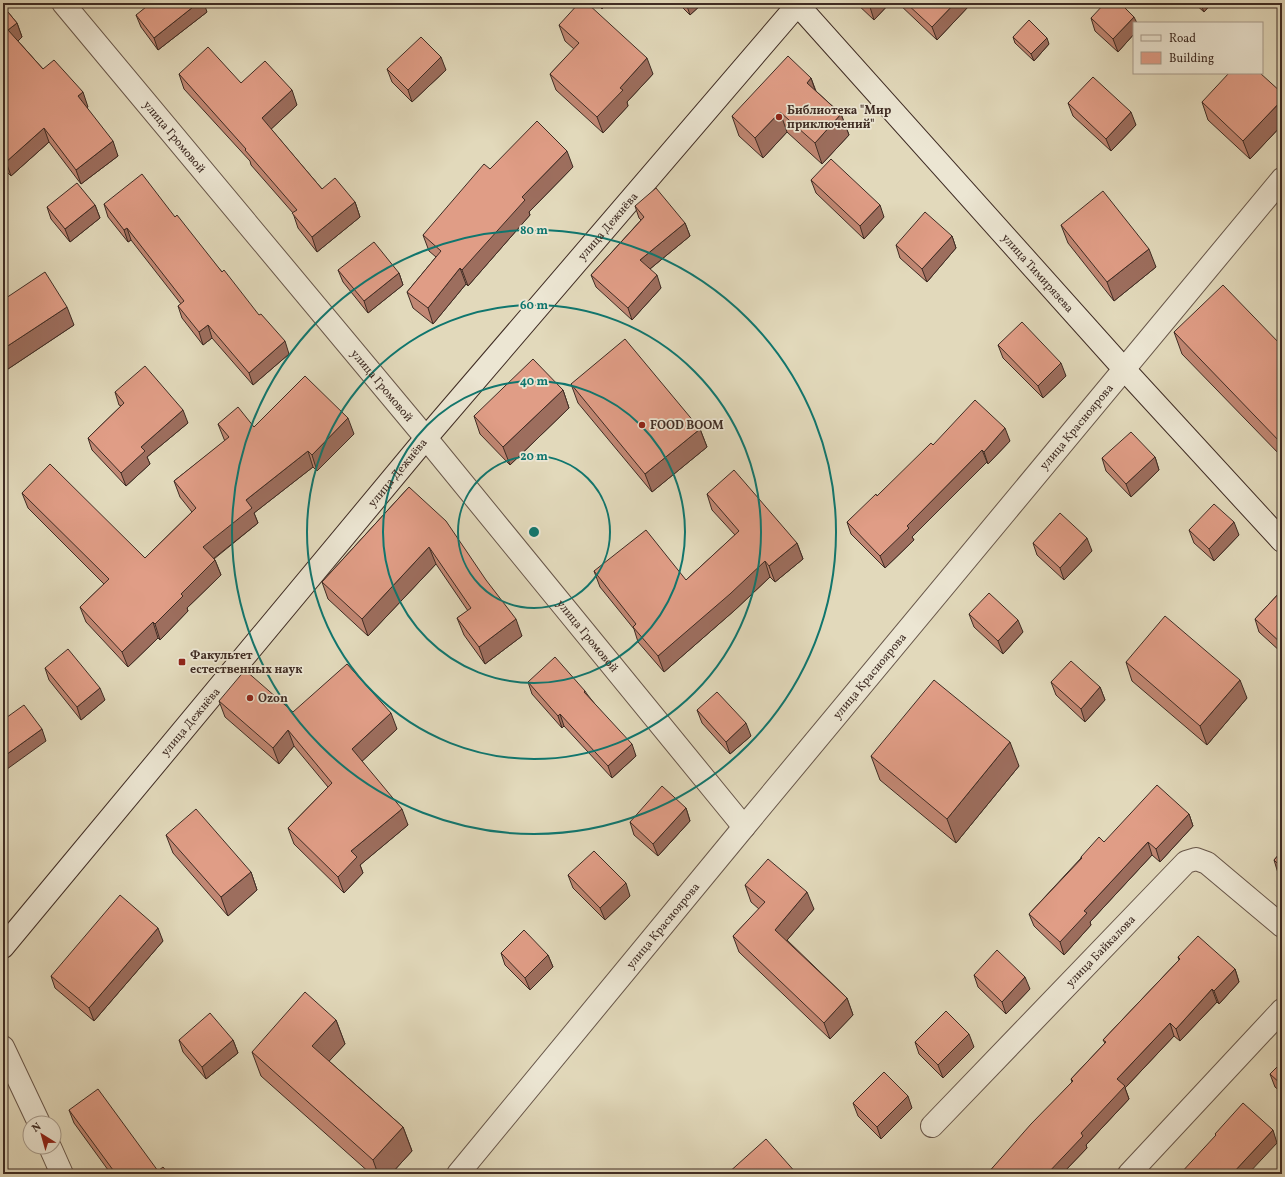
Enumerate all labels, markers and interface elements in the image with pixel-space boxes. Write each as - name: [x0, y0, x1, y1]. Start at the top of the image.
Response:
- legend: [1133, 22, 1263, 74]
- text: Road: [1169, 31, 1196, 47]
- text: Building: [1169, 51, 1214, 67]
- street label: улица Громовой: [139, 98, 209, 177]
- place label: Библиотека "Мир приключений": [787, 103, 892, 133]
- marker: Библиотека "Мир приключений": [774, 112, 784, 122]
- street label: улица Дежнёва: [575, 189, 642, 264]
- text: 80 m: [520, 223, 548, 239]
- street label: улица Тимирязева: [998, 231, 1077, 316]
- text: 60 m: [520, 298, 548, 314]
- street label: улица Громовой: [346, 346, 416, 426]
- text: 40 m: [520, 374, 549, 390]
- street label: улица Красноярова: [1037, 381, 1118, 474]
- place label: FOOD BOOM: [650, 418, 724, 434]
- marker: FOOD BOOM: [637, 420, 647, 430]
- street label: улица Дежнёва: [365, 435, 431, 511]
- text: 20 m: [520, 449, 548, 465]
- centre of rings: [527, 525, 541, 539]
- street label: улица Громовой: [552, 597, 621, 676]
- street label: улица Красноярова: [830, 630, 911, 723]
- place label: Факультет естественных наук: [190, 648, 302, 678]
- marker: Факультет естественных наук: [177, 657, 187, 667]
- street label: улица Дежнёва: [158, 685, 224, 760]
- place label: Ozon: [258, 691, 288, 707]
- marker: Ozon: [245, 693, 255, 703]
- street label: улица Красноярова: [623, 880, 704, 973]
- street label: улица Байкалова: [1063, 912, 1140, 991]
- north arrow: [22, 1115, 62, 1155]
- text: N: [29, 1120, 45, 1137]

